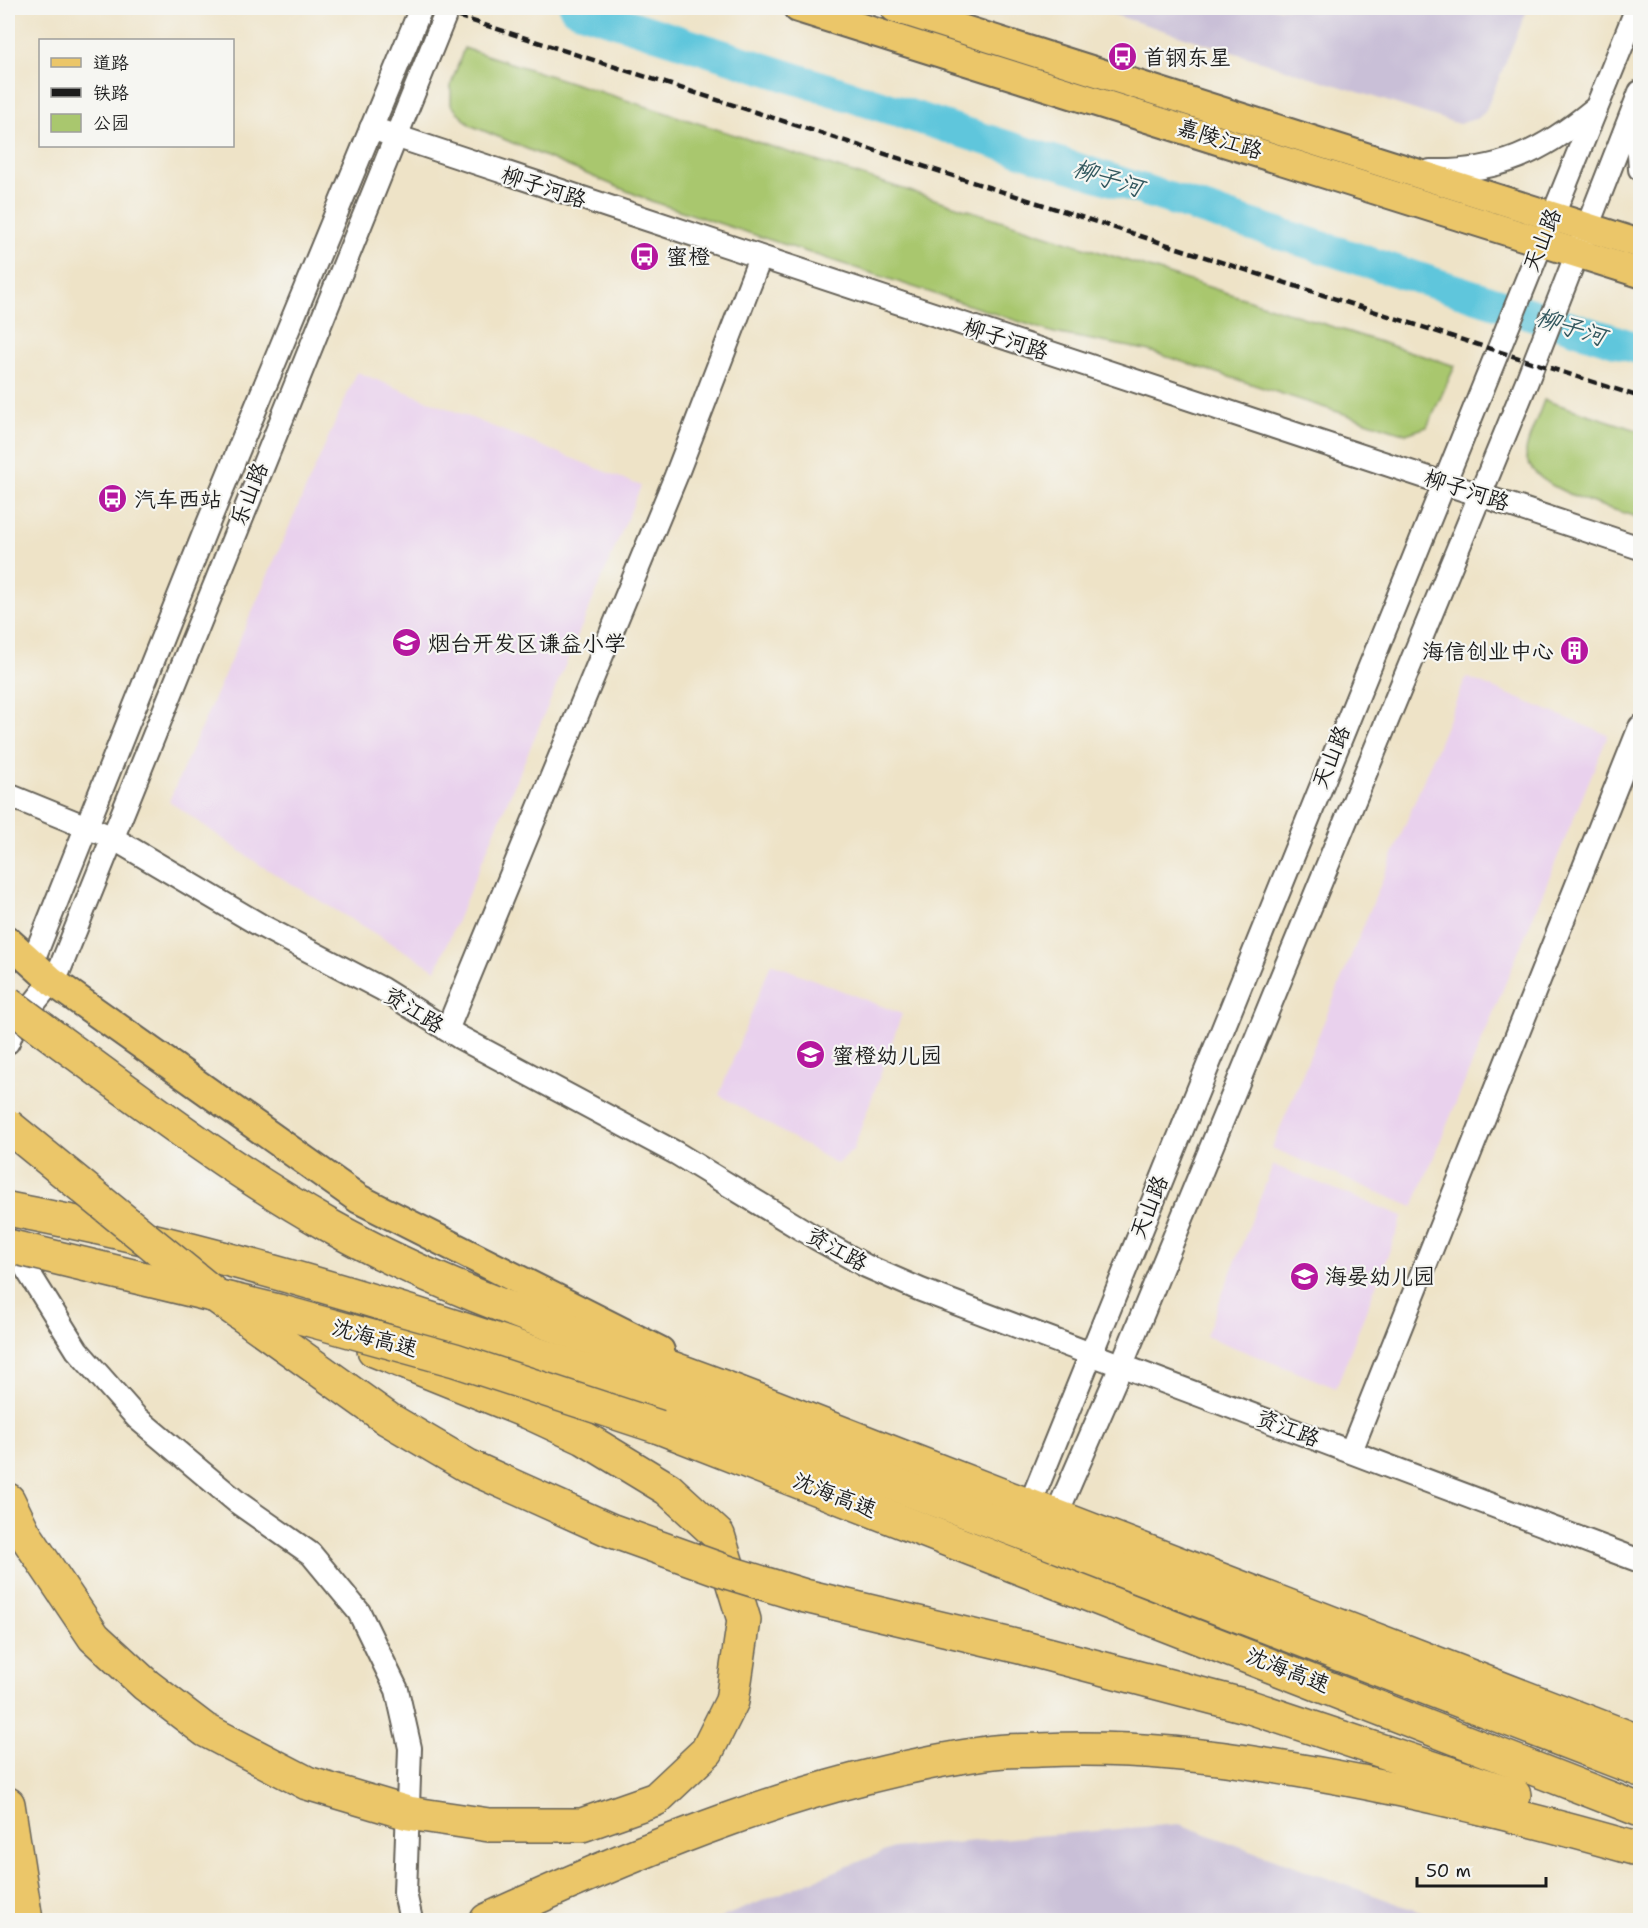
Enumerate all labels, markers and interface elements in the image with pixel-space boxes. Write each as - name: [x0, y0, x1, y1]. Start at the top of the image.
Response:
- legend: [39, 39, 234, 147]
- bus stop icon: 首钢东星: [1106, 41, 1138, 73]
- place label: 首钢东星: [1143, 43, 1231, 72]
- text: 道路: [93, 51, 129, 75]
- text: 铁路: [93, 81, 129, 105]
- text: 公园: [93, 111, 129, 135]
- street label: 嘉陵江路: [1174, 112, 1266, 166]
- water label: 柳子河: [1069, 152, 1151, 206]
- street label: 柳子河路: [498, 160, 590, 214]
- street label: 天山路: [1516, 204, 1568, 276]
- bus stop icon: 蜜橙: [629, 240, 661, 272]
- place label: 蜜橙: [666, 242, 710, 271]
- water label: 柳子河: [1532, 301, 1614, 355]
- street label: 柳子河路: [960, 312, 1052, 366]
- street label: 乐山路: [223, 458, 275, 530]
- street label: 柳子河路: [1421, 463, 1513, 517]
- bus stop icon: 汽车西站: [97, 483, 129, 515]
- place label: 汽车西站: [134, 485, 222, 514]
- school or university icon: 烟台开发区谦益小学: [391, 627, 423, 659]
- place label: 烟台开发区谦益小学: [428, 629, 626, 658]
- building icon: 海信创业中心: [1559, 635, 1591, 667]
- place label: 海信创业中心: [1422, 637, 1554, 666]
- street label: 天山路: [1305, 721, 1357, 793]
- street label: 资江路: [378, 980, 450, 1040]
- school or university icon: 蜜橙幼儿园: [795, 1039, 827, 1071]
- place label: 蜜橙幼儿园: [832, 1041, 942, 1070]
- street label: 天山路: [1123, 1171, 1175, 1243]
- street label: 资江路: [801, 1220, 873, 1278]
- school or university icon: 海晏幼儿园: [1288, 1260, 1320, 1292]
- place label: 海晏幼儿园: [1325, 1262, 1435, 1291]
- street label: 沈海高速: [329, 1313, 421, 1363]
- street label: 资江路: [1252, 1403, 1324, 1453]
- street label: 沈海高速: [789, 1466, 881, 1524]
- street label: 沈海高速: [1242, 1641, 1334, 1699]
- scale bar: [1417, 1850, 1546, 1888]
- text: 50 m: [1426, 1859, 1471, 1883]

